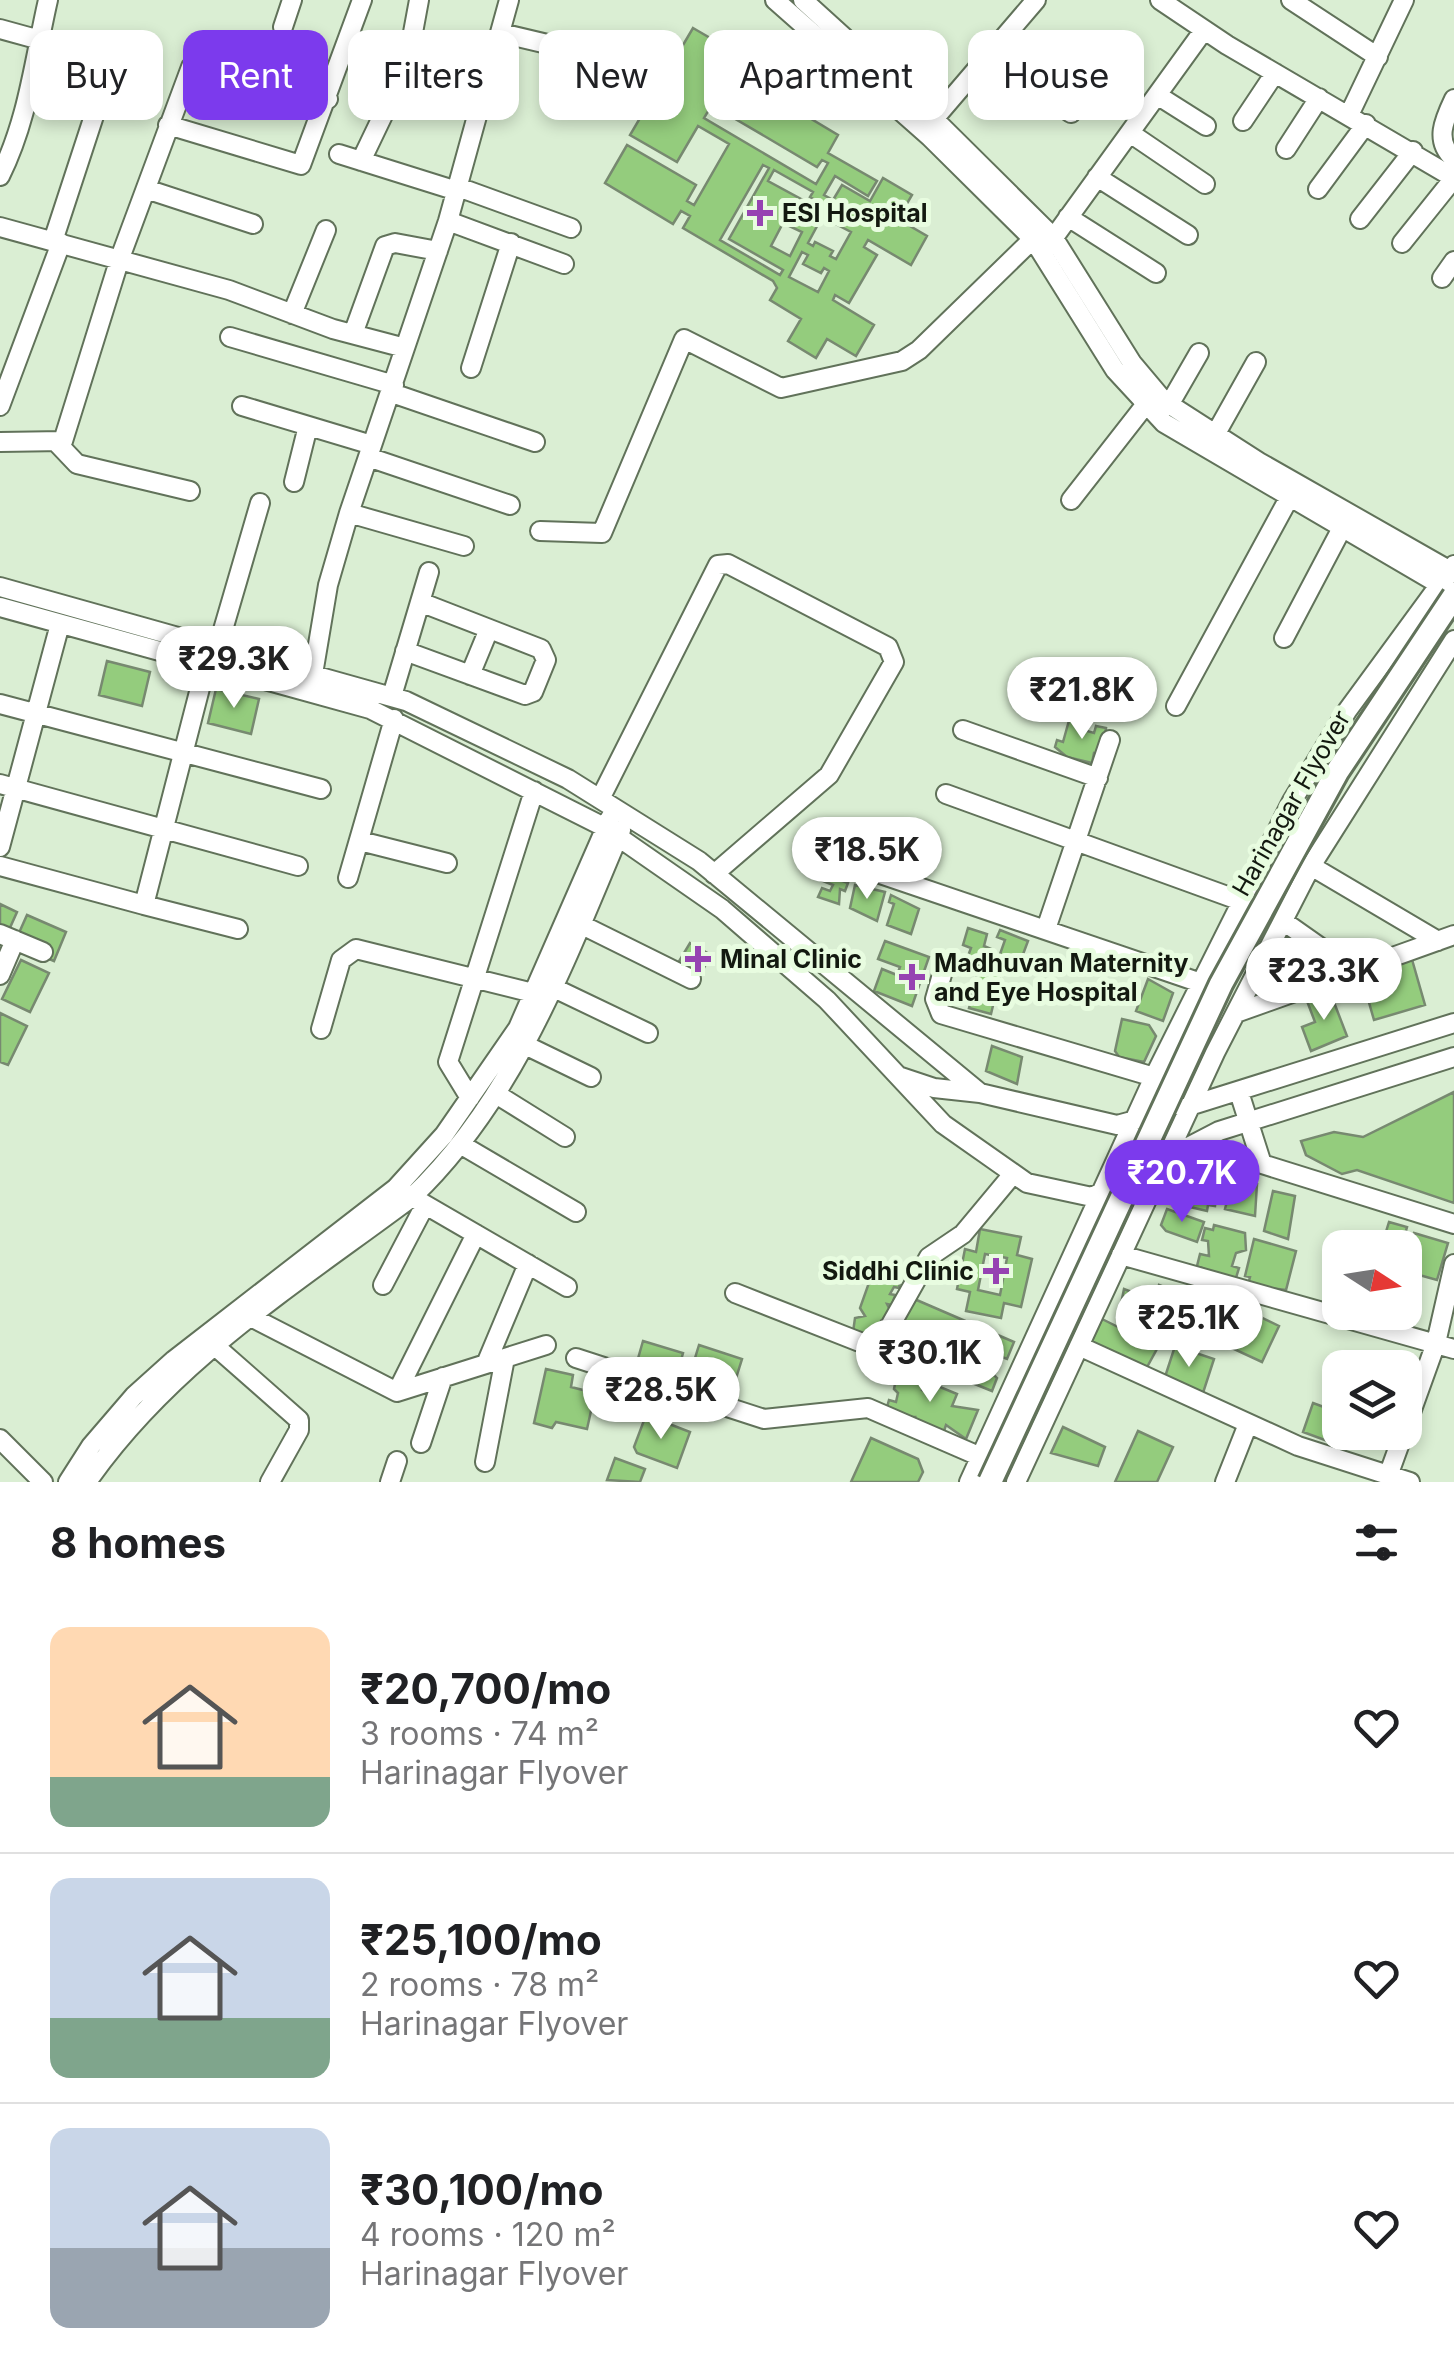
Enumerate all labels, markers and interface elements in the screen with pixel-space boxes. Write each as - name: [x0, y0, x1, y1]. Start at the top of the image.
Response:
- chip: Buy: [30, 30, 163, 120]
- chip: Rent: [183, 30, 328, 120]
- chip: Filters: [348, 30, 519, 120]
- chip: New: [539, 30, 684, 120]
- chip: Apartment: [704, 30, 948, 120]
- chip: House: [968, 30, 1144, 120]
- place label: ESI Hospital: [782, 198, 928, 228]
- marker: ESI Hospital: [747, 200, 773, 226]
- pin: ₹29.3K: [153, 626, 315, 711]
- text: ₹29.3K: [178, 639, 290, 678]
- pin: ₹21.8K: [1001, 657, 1163, 742]
- text: ₹21.8K: [1029, 670, 1135, 709]
- street label: Harinagar Flyover: [1226, 705, 1356, 901]
- pin: ₹18.5K: [786, 817, 948, 902]
- text: ₹18.5K: [814, 830, 920, 869]
- pin: ₹23.3K: [1243, 938, 1405, 1023]
- place label: Minal Clinic: [720, 944, 862, 974]
- marker: Minal Clinic: [685, 946, 711, 972]
- place label: Madhuvan Maternity and Eye Hospital: [934, 948, 1189, 1007]
- text: ₹23.3K: [1268, 951, 1380, 990]
- marker: Madhuvan Maternity and Eye Hospital: [899, 964, 925, 990]
- pin: ₹20.7K: [1101, 1140, 1263, 1225]
- text: ₹20.7K: [1127, 1153, 1237, 1192]
- north arrow: [1322, 1230, 1422, 1330]
- map controls: [1322, 1230, 1422, 1450]
- place label: Siddhi Clinic: [822, 1256, 974, 1286]
- marker: Siddhi Clinic: [983, 1258, 1009, 1284]
- pin: ₹25.1K: [1108, 1285, 1270, 1370]
- text: ₹25.1K: [1138, 1298, 1240, 1337]
- pin: ₹30.1K: [849, 1320, 1011, 1405]
- text: ₹30.1K: [878, 1333, 982, 1372]
- button: layers: [1322, 1350, 1422, 1450]
- pin: ₹28.5K: [580, 1357, 742, 1442]
- text: ₹28.5K: [605, 1370, 717, 1409]
- icon: filters: [1349, 1515, 1404, 1570]
- text: 8 homes: [50, 1517, 226, 1568]
- text: ₹20,700/mo: [360, 1663, 611, 1714]
- icon: home: [130, 1667, 250, 1787]
- icon: heart: [1349, 1700, 1404, 1755]
- text: 3 rooms · 74 m²: [360, 1714, 599, 1753]
- text: Harinagar Flyover: [360, 1753, 628, 1792]
- text: ₹25,100/mo: [360, 1914, 602, 1965]
- icon: home: [130, 1918, 250, 2038]
- icon: heart: [1349, 1951, 1404, 2006]
- text: 2 rooms · 78 m²: [360, 1965, 599, 2004]
- text: Harinagar Flyover: [360, 2004, 628, 2043]
- text: ₹30,100/mo: [360, 2164, 604, 2215]
- icon: home: [130, 2168, 250, 2288]
- icon: heart: [1349, 2201, 1404, 2256]
- text: 4 rooms · 120 m²: [360, 2215, 616, 2254]
- text: Harinagar Flyover: [360, 2254, 628, 2293]

